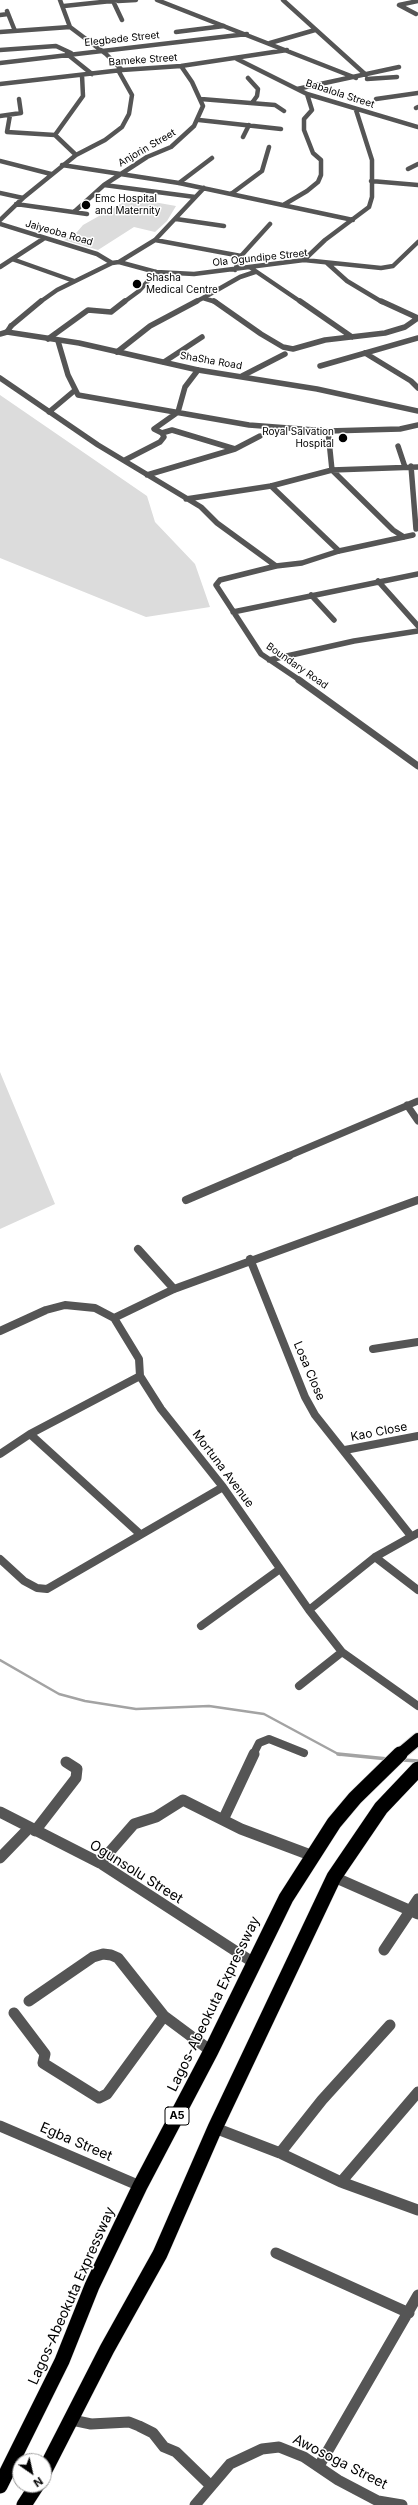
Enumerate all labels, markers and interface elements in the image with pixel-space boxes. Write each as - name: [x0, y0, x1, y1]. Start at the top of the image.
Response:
- street label: Elegbede Street: [84, 29, 160, 49]
- street label: Bameke Street: [108, 52, 178, 68]
- street label: Babalola Street: [304, 77, 376, 111]
- street label: Anjorin Street: [116, 127, 178, 169]
- place label: Emc Hospital and Maternity: [95, 193, 160, 216]
- marker: Emc Hospital and Maternity: [80, 199, 92, 211]
- street label: Jaiyeoba Road: [24, 218, 94, 248]
- street label: Ola Ogundipe Street: [212, 247, 308, 269]
- place label: Shasha Medical Centre: [146, 272, 218, 296]
- marker: Shasha Medical Centre: [131, 278, 143, 290]
- street label: ShaSha Road: [179, 350, 243, 372]
- place label: Royal Salvation Hospital: [262, 426, 334, 450]
- marker: Royal Salvation Hospital: [337, 432, 349, 444]
- street label: Boundary Road: [264, 640, 330, 692]
- street label: Losa Close: [290, 1339, 328, 1403]
- street label: Kao Close: [349, 1419, 409, 1445]
- street label: Mortuna Avenue: [189, 1427, 257, 1511]
- street label: Ogunsolu Street: [86, 1837, 186, 1907]
- street label: Lagos-Abeokuta Expressway: [164, 1914, 264, 2094]
- road number: A5: [165, 2107, 189, 2125]
- street label: Egba Street: [37, 2119, 115, 2165]
- street label: Lagos-Abeokuta Expressway: [25, 2204, 119, 2388]
- street label: Awosoga Street: [290, 2431, 390, 2493]
- north arrow: [12, 2453, 52, 2493]
- text: N: [31, 2474, 46, 2490]

